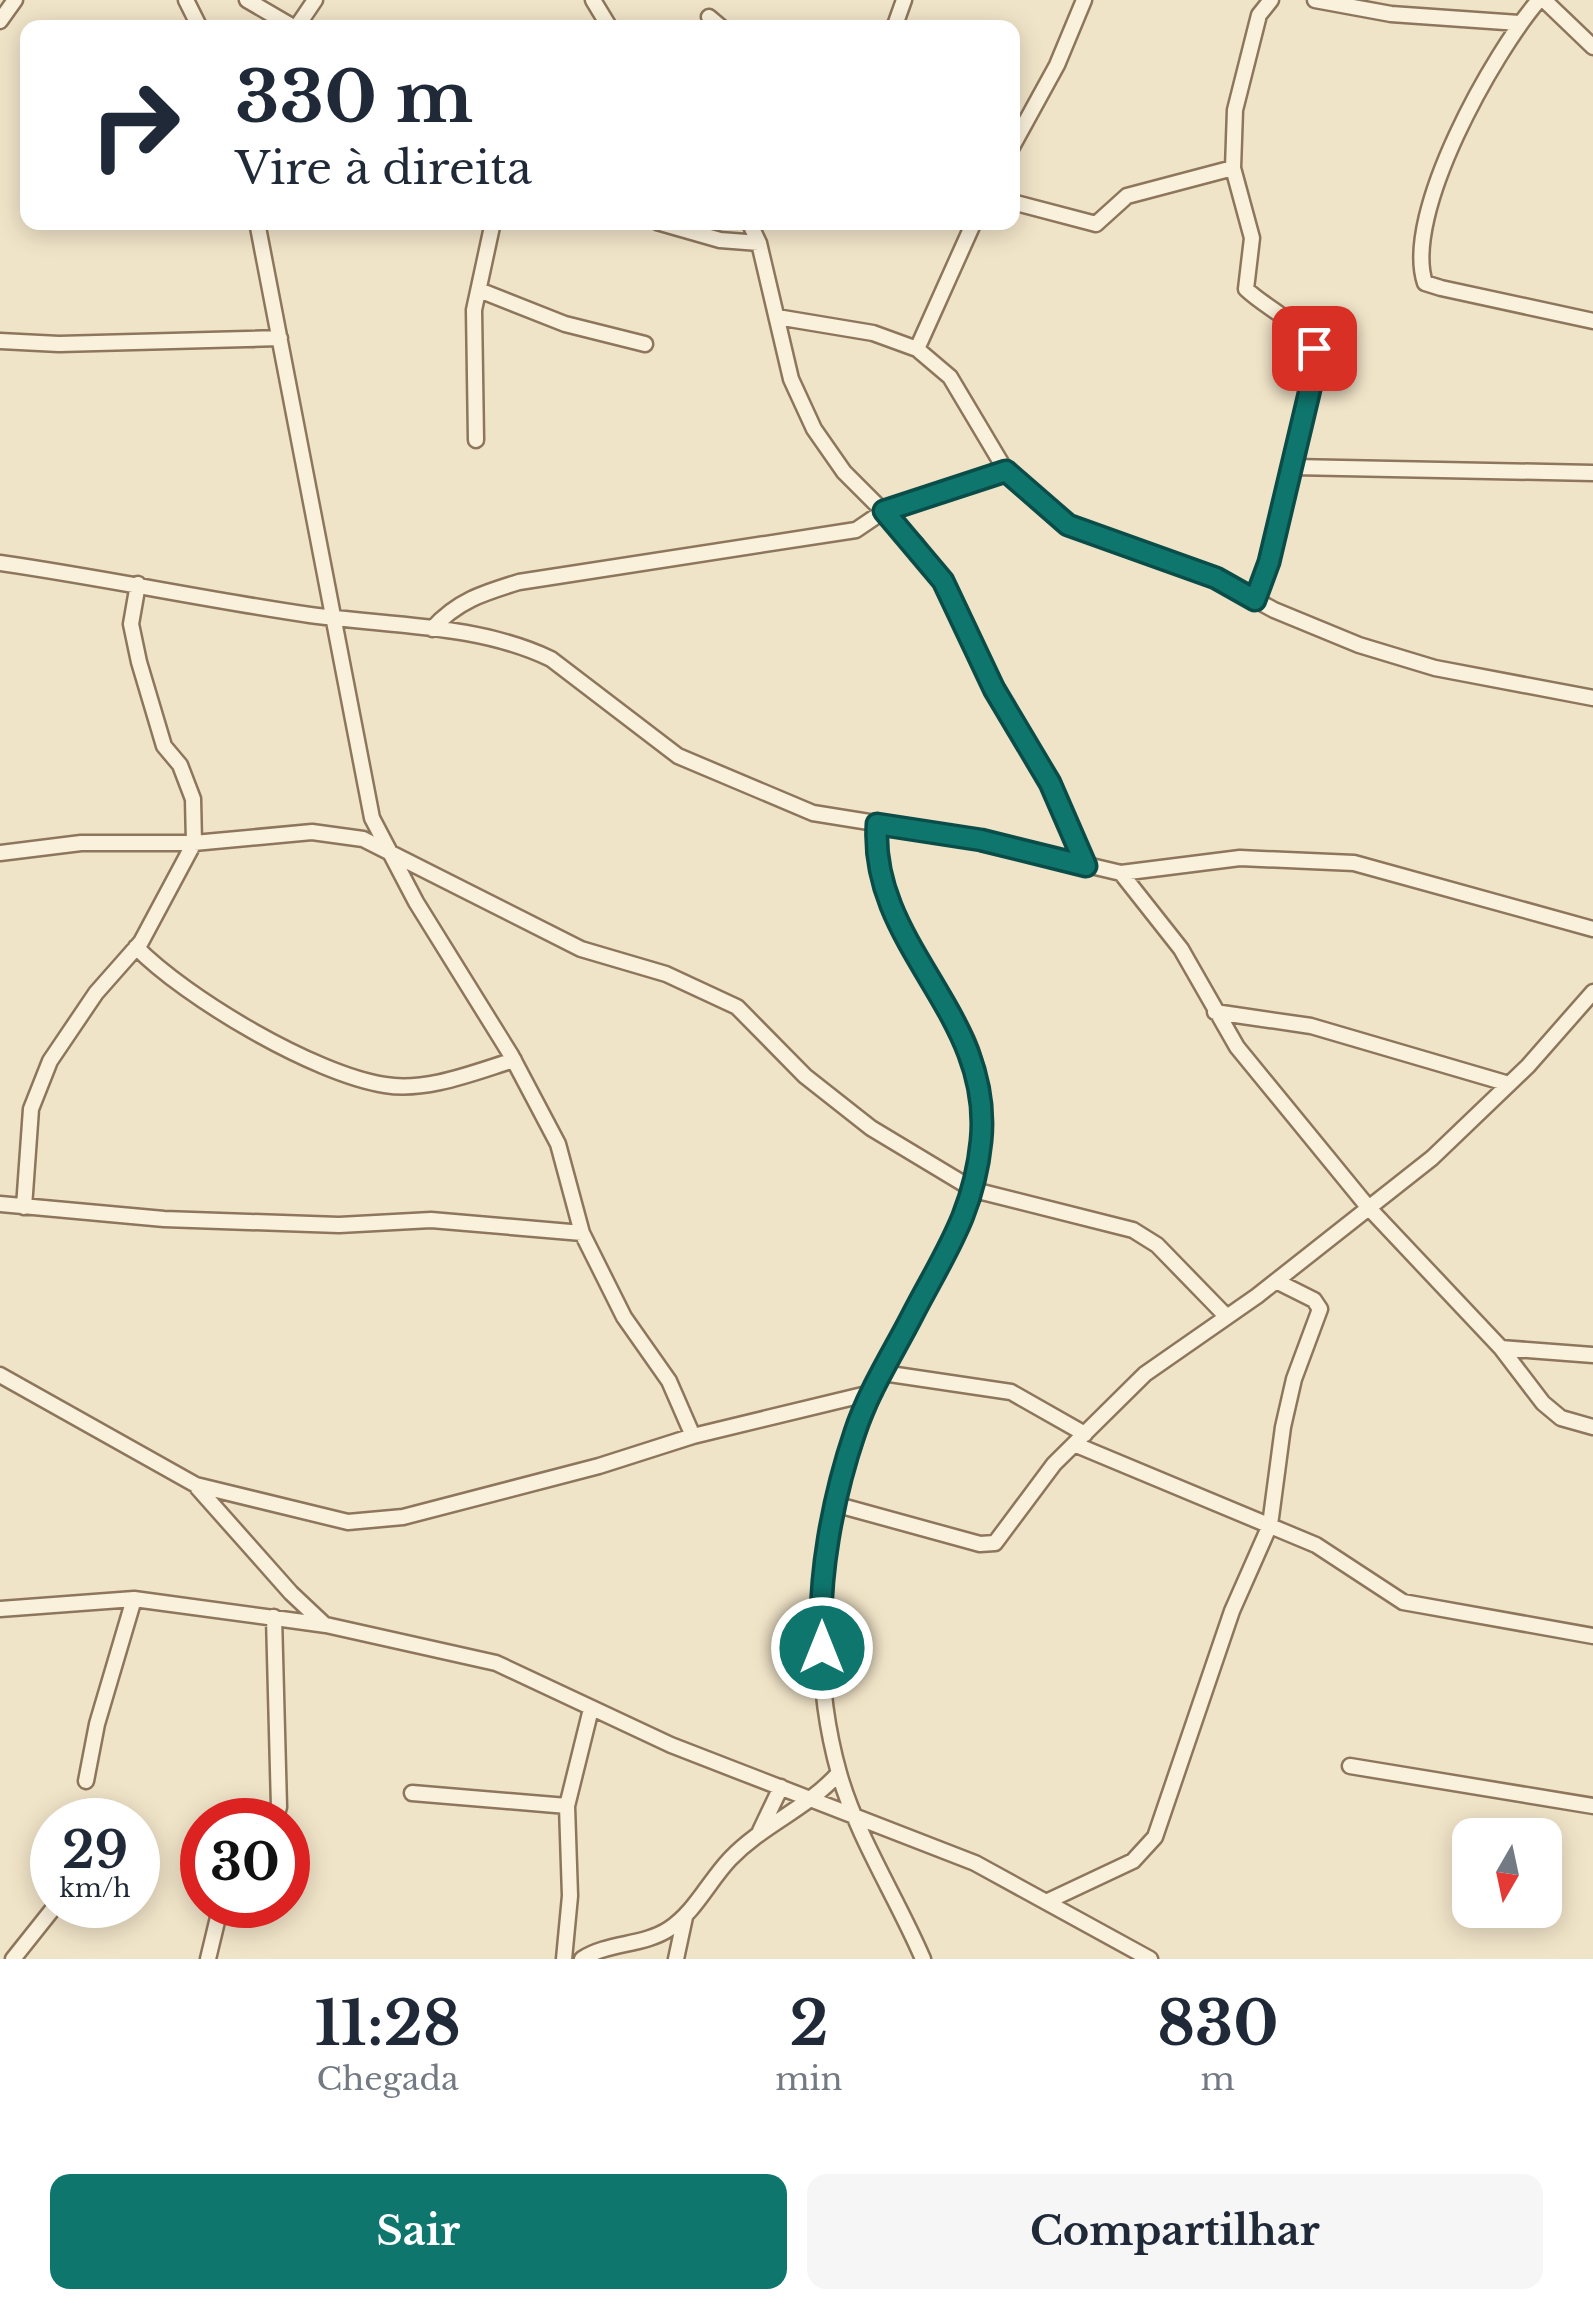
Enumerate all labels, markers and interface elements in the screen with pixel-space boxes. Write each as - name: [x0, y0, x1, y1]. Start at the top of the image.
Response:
- text: 330 m: [235, 54, 473, 141]
- icon: right: [70, 60, 200, 190]
- text: Vire à direita: [235, 140, 532, 196]
- pin: [1272, 306, 1357, 391]
- icon: arrive: [1287, 321, 1342, 376]
- position arrow: [770, 1596, 874, 1700]
- speed limit sign: 30: [180, 1798, 310, 1928]
- north arrow: [1452, 1818, 1562, 1928]
- map controls: [1452, 1818, 1562, 1928]
- text: 29: [62, 1819, 128, 1882]
- text: km/h: [60, 1873, 130, 1904]
- text: 11:28: [314, 1987, 461, 2061]
- text: 2: [789, 1987, 828, 2061]
- text: 830: [1157, 1987, 1279, 2061]
- text: Chegada: [317, 2059, 459, 2099]
- text: min: [775, 2059, 843, 2099]
- text: m: [1201, 2059, 1235, 2099]
- button: Sair: [50, 2174, 787, 2289]
- button: Compartilhar: [807, 2174, 1543, 2289]

